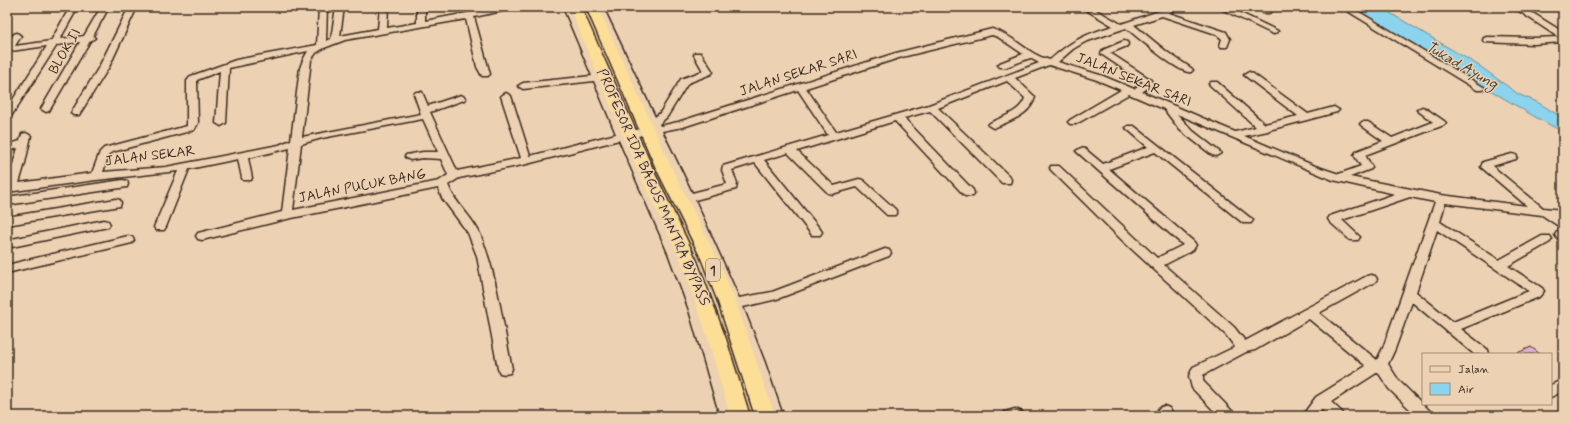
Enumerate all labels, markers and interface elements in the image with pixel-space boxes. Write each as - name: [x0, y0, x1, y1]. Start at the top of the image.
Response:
- street label: BLOK II: [45, 25, 85, 78]
- water label: Tukad Ayung: [1421, 37, 1502, 96]
- street label: JALAN SEKAR SARI: [737, 45, 859, 100]
- street label: JALAN SEKAR SARI: [1073, 49, 1194, 111]
- street label: PROFESOR IDA BAGUS MANTRA BYPASS: [592, 66, 714, 309]
- street label: JALAN SEKAR: [104, 142, 196, 170]
- street label: JALAN PUCUK BANG: [297, 165, 428, 207]
- road number: 1: [706, 259, 720, 281]
- legend: [1422, 353, 1552, 405]
- text: Jalan: [1458, 362, 1490, 378]
- text: Air: [1458, 382, 1474, 398]

